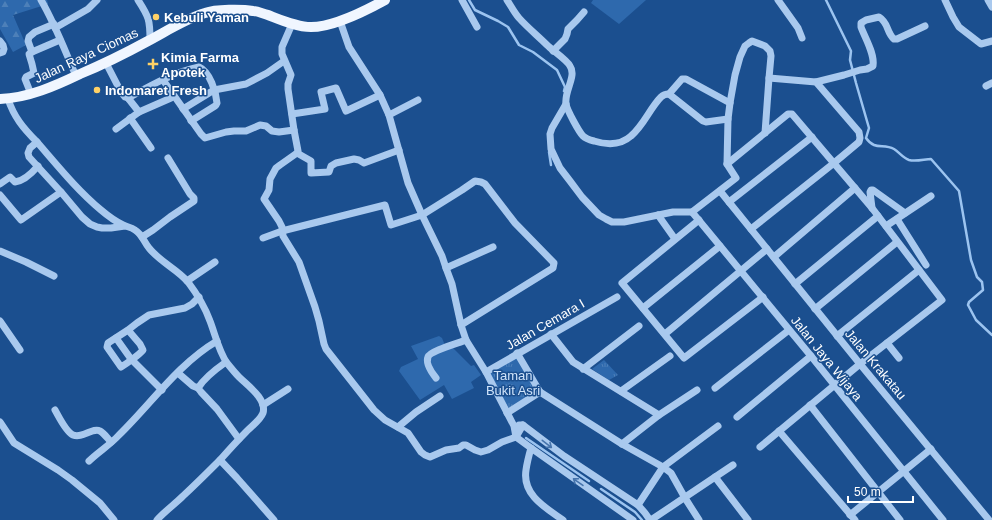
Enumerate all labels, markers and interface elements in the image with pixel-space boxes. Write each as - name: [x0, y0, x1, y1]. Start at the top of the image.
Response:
- place label: Kebuli Yaman: [164, 10, 249, 25]
- marker: Kebuli Yaman: [151, 12, 161, 22]
- street label: Jalan Raya Ciomas: [32, 25, 141, 86]
- place label: Kimia Farma Apotek: [161, 50, 240, 80]
- marker: Kimia Farma Apotek: [148, 59, 158, 69]
- place label: Indomaret Fresh: [105, 83, 207, 98]
- marker: Indomaret Fresh: [92, 85, 102, 95]
- street label: Jalan Cemara I: [503, 296, 587, 353]
- street label: Jalan Jaya Wijaya: [788, 313, 866, 404]
- street label: Jalan Krakatau: [842, 326, 909, 402]
- park label: Taman Bukit Asri: [486, 368, 540, 398]
- one-way arrow: [542, 439, 553, 448]
- one-way arrow: [573, 478, 584, 486]
- scale bar: [848, 478, 913, 504]
- text: 50 m: [854, 485, 881, 499]

